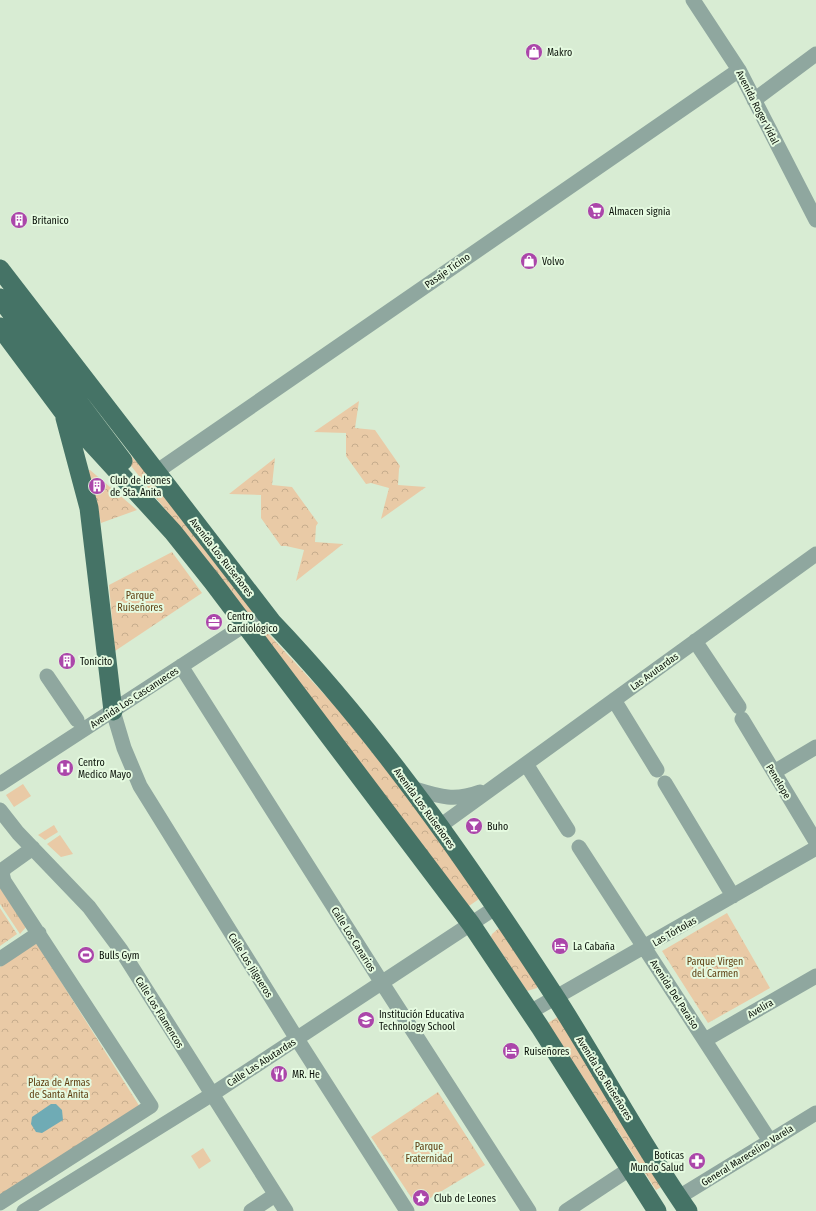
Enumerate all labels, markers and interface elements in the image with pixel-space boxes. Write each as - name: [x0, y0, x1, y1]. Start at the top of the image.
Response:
- shop icon: Makro: [524, 42, 544, 62]
- place label: Makro: [547, 47, 572, 59]
- street label: Avenida Roger Vidal: [733, 69, 781, 147]
- supermarket icon: Almacen signia: [586, 201, 606, 221]
- place label: Almacen signia: [609, 206, 670, 218]
- building icon: Britanico: [9, 210, 29, 230]
- place label: Britanico: [32, 215, 69, 227]
- street label: Pasaje Ticino: [422, 251, 473, 291]
- shop icon: Volvo: [519, 251, 539, 271]
- place label: Volvo: [542, 256, 564, 268]
- place label: Club de leones de Sta. Anita: [110, 475, 170, 499]
- building icon: Club de leones de Sta. Anita: [87, 476, 107, 496]
- street label: Avenida Los Ruiseñores: [187, 516, 256, 599]
- park label: Parque Ruiseñores: [117, 590, 163, 614]
- place label: Centro Cardiológico: [227, 611, 278, 635]
- office icon: Centro Cardiológico: [204, 612, 224, 632]
- street label: Las Avutardas: [628, 650, 681, 693]
- building icon: Tonicito: [57, 651, 77, 671]
- place label: Tonicito: [80, 656, 112, 668]
- street label: Avenida Los Cascanueces: [88, 665, 181, 731]
- place label: Centro Medico Mayo: [78, 757, 131, 781]
- hospital icon: Centro Medico Mayo: [55, 758, 75, 778]
- street label: Penelope: [763, 762, 793, 801]
- street label: Avenida Los Ruiseñores: [391, 766, 457, 851]
- bar icon: Buho: [464, 816, 484, 836]
- place label: Buho: [487, 821, 508, 833]
- street label: Calle Los Canarios: [328, 905, 378, 974]
- street label: Las Tórtolas: [650, 914, 699, 949]
- street label: Calle Los Jilgueros: [226, 931, 275, 1000]
- hotel icon: La Cabaña: [550, 936, 570, 956]
- place label: La Cabaña: [573, 941, 615, 953]
- sports icon: Bulls Gym: [76, 945, 96, 965]
- place label: Bulls Gym: [99, 950, 139, 962]
- park label: Parque Virgen del Carmen: [687, 956, 743, 980]
- street label: Avenida Del Paraiso: [647, 958, 701, 1032]
- street label: Calle Los Flamencos: [132, 975, 186, 1050]
- street label: Avelira: [745, 997, 776, 1021]
- place label: Institución Educativa Technology School: [379, 1009, 464, 1033]
- school or university icon: Institución Educativa Technology School: [356, 1010, 376, 1030]
- street label: Avenida Los Ruiseñores: [574, 1034, 635, 1123]
- street label: Calle Las Abutardas: [225, 1036, 298, 1090]
- hotel icon: Ruiseñores: [501, 1041, 521, 1061]
- place label: Ruiseñores: [524, 1046, 569, 1058]
- restaurant icon: MR. He: [269, 1064, 289, 1084]
- place label: MR. He: [292, 1069, 320, 1081]
- park label: Plaza de Armas de Santa Anita: [28, 1077, 90, 1101]
- street label: General Marecelino Varela: [699, 1123, 796, 1189]
- park label: Parque Fraternidad: [405, 1141, 453, 1165]
- place label: Boticas Mundo Salud: [630, 1150, 684, 1174]
- pharmacy icon: Boticas Mundo Salud: [687, 1151, 707, 1171]
- place icon: Club de Leones: [411, 1188, 431, 1208]
- place label: Club de Leones: [434, 1193, 496, 1205]

